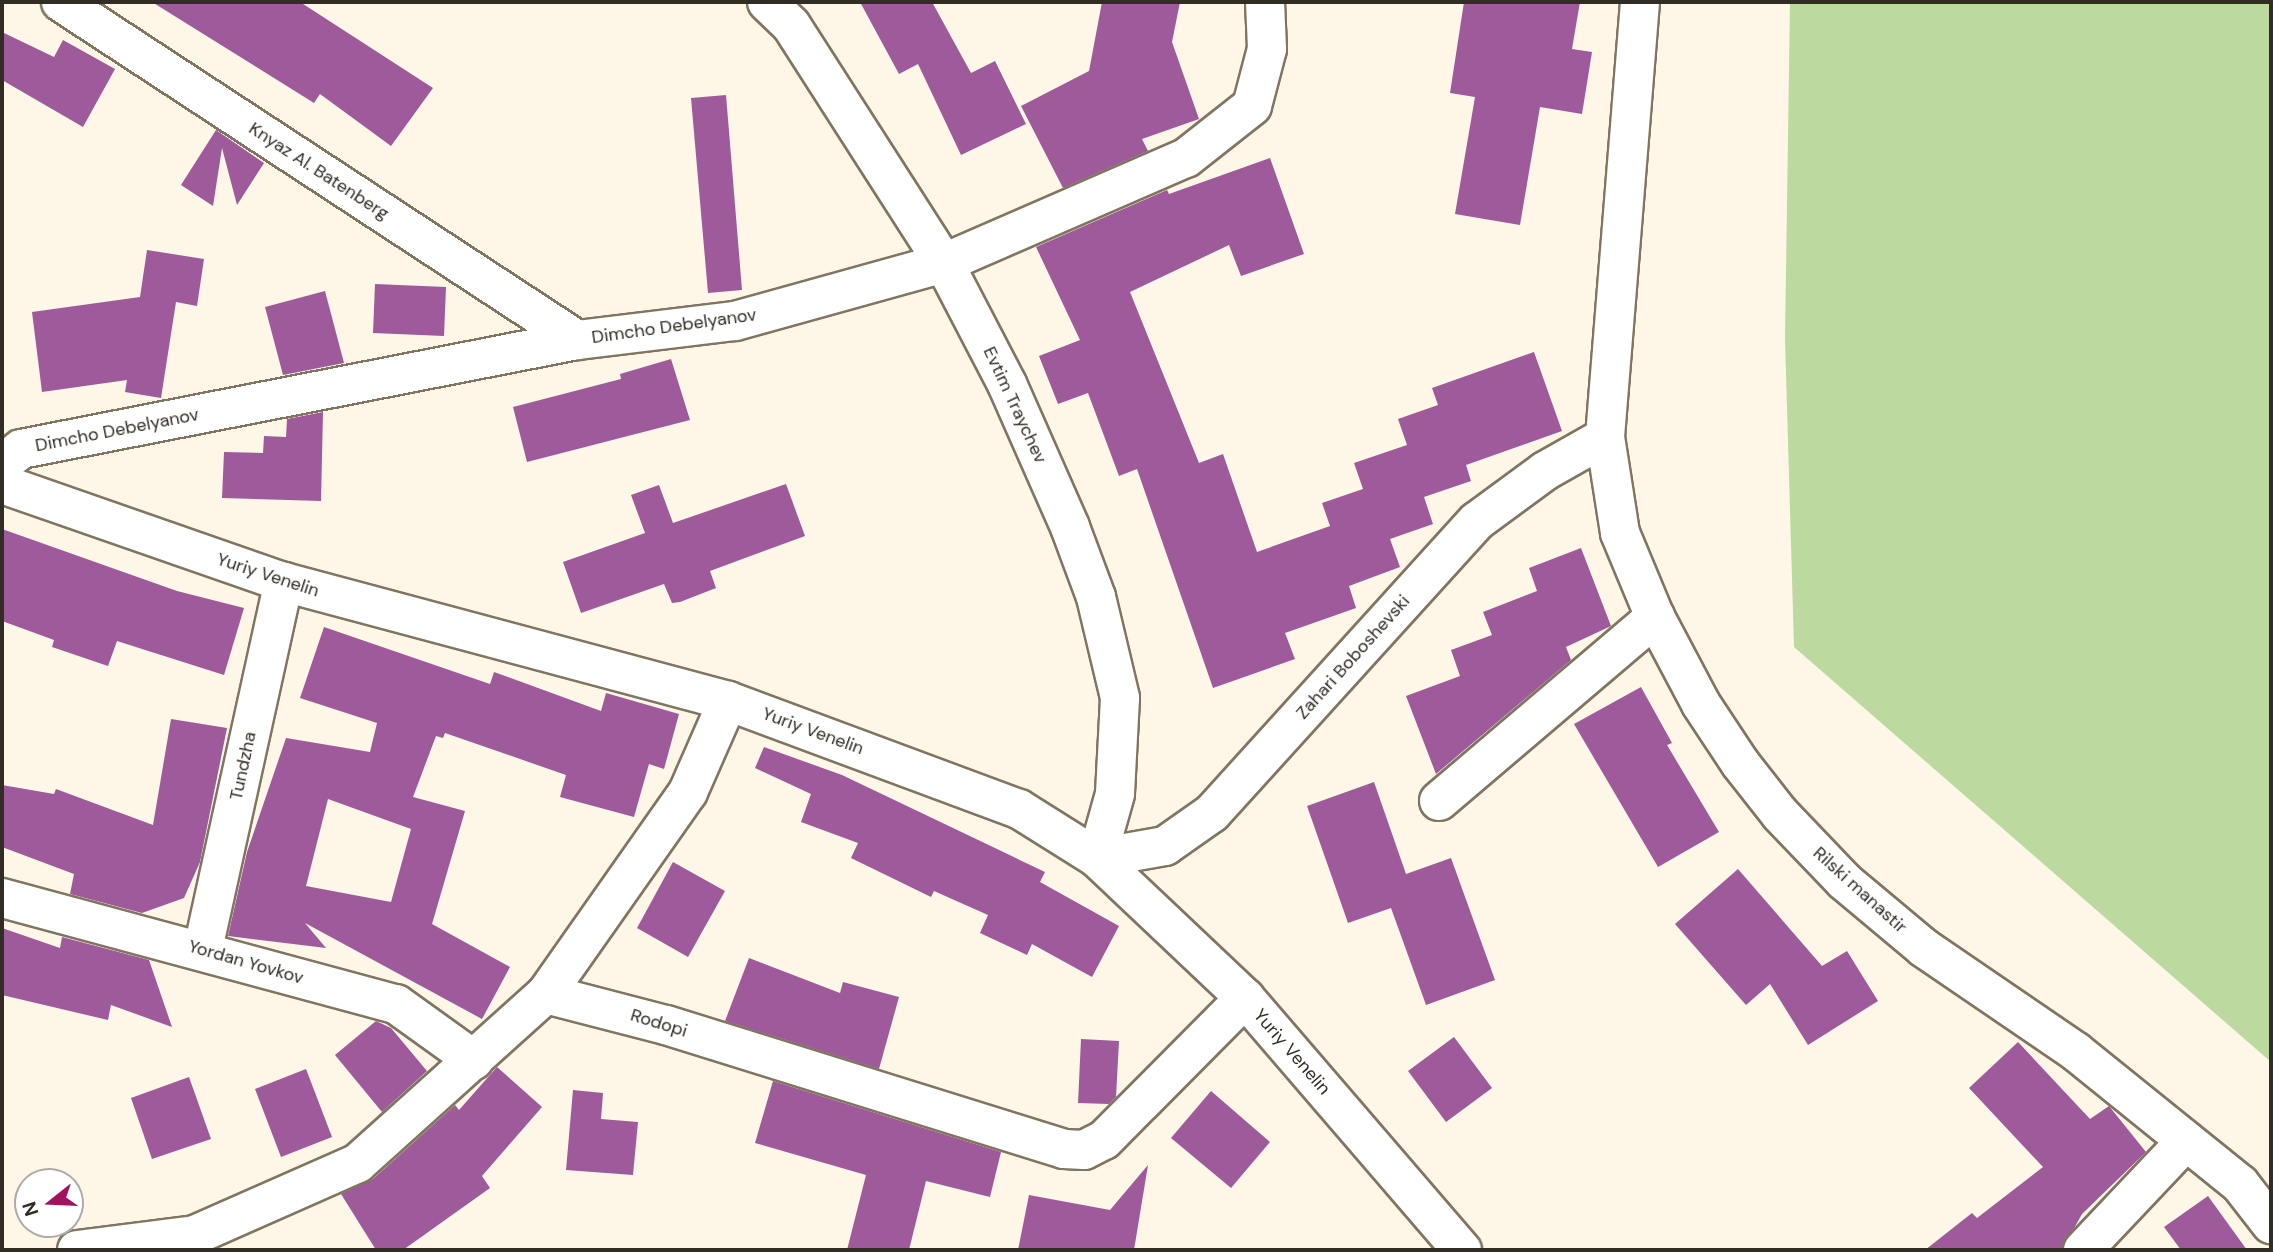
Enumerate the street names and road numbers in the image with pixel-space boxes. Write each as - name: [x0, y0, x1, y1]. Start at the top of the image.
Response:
- street label: Knyaz Al. Batenberg: [245, 118, 393, 224]
- street label: Dimcho Debelyanov: [590, 304, 758, 348]
- street label: Evtim Traychev: [979, 343, 1051, 467]
- street label: Dimcho Debelyanov: [33, 404, 201, 456]
- street label: Yuriy Venelin: [214, 548, 322, 602]
- street label: Zahari Boboshevski: [1292, 590, 1414, 724]
- street label: Yuriy Venelin: [759, 703, 867, 759]
- street label: Tundzha: [225, 730, 261, 802]
- street label: Rilski manastir: [1809, 842, 1911, 938]
- street label: Yordan Yovkov: [186, 935, 306, 989]
- street label: Rodopi: [628, 1004, 690, 1042]
- street label: Yuriy Venelin: [1249, 1005, 1335, 1099]

